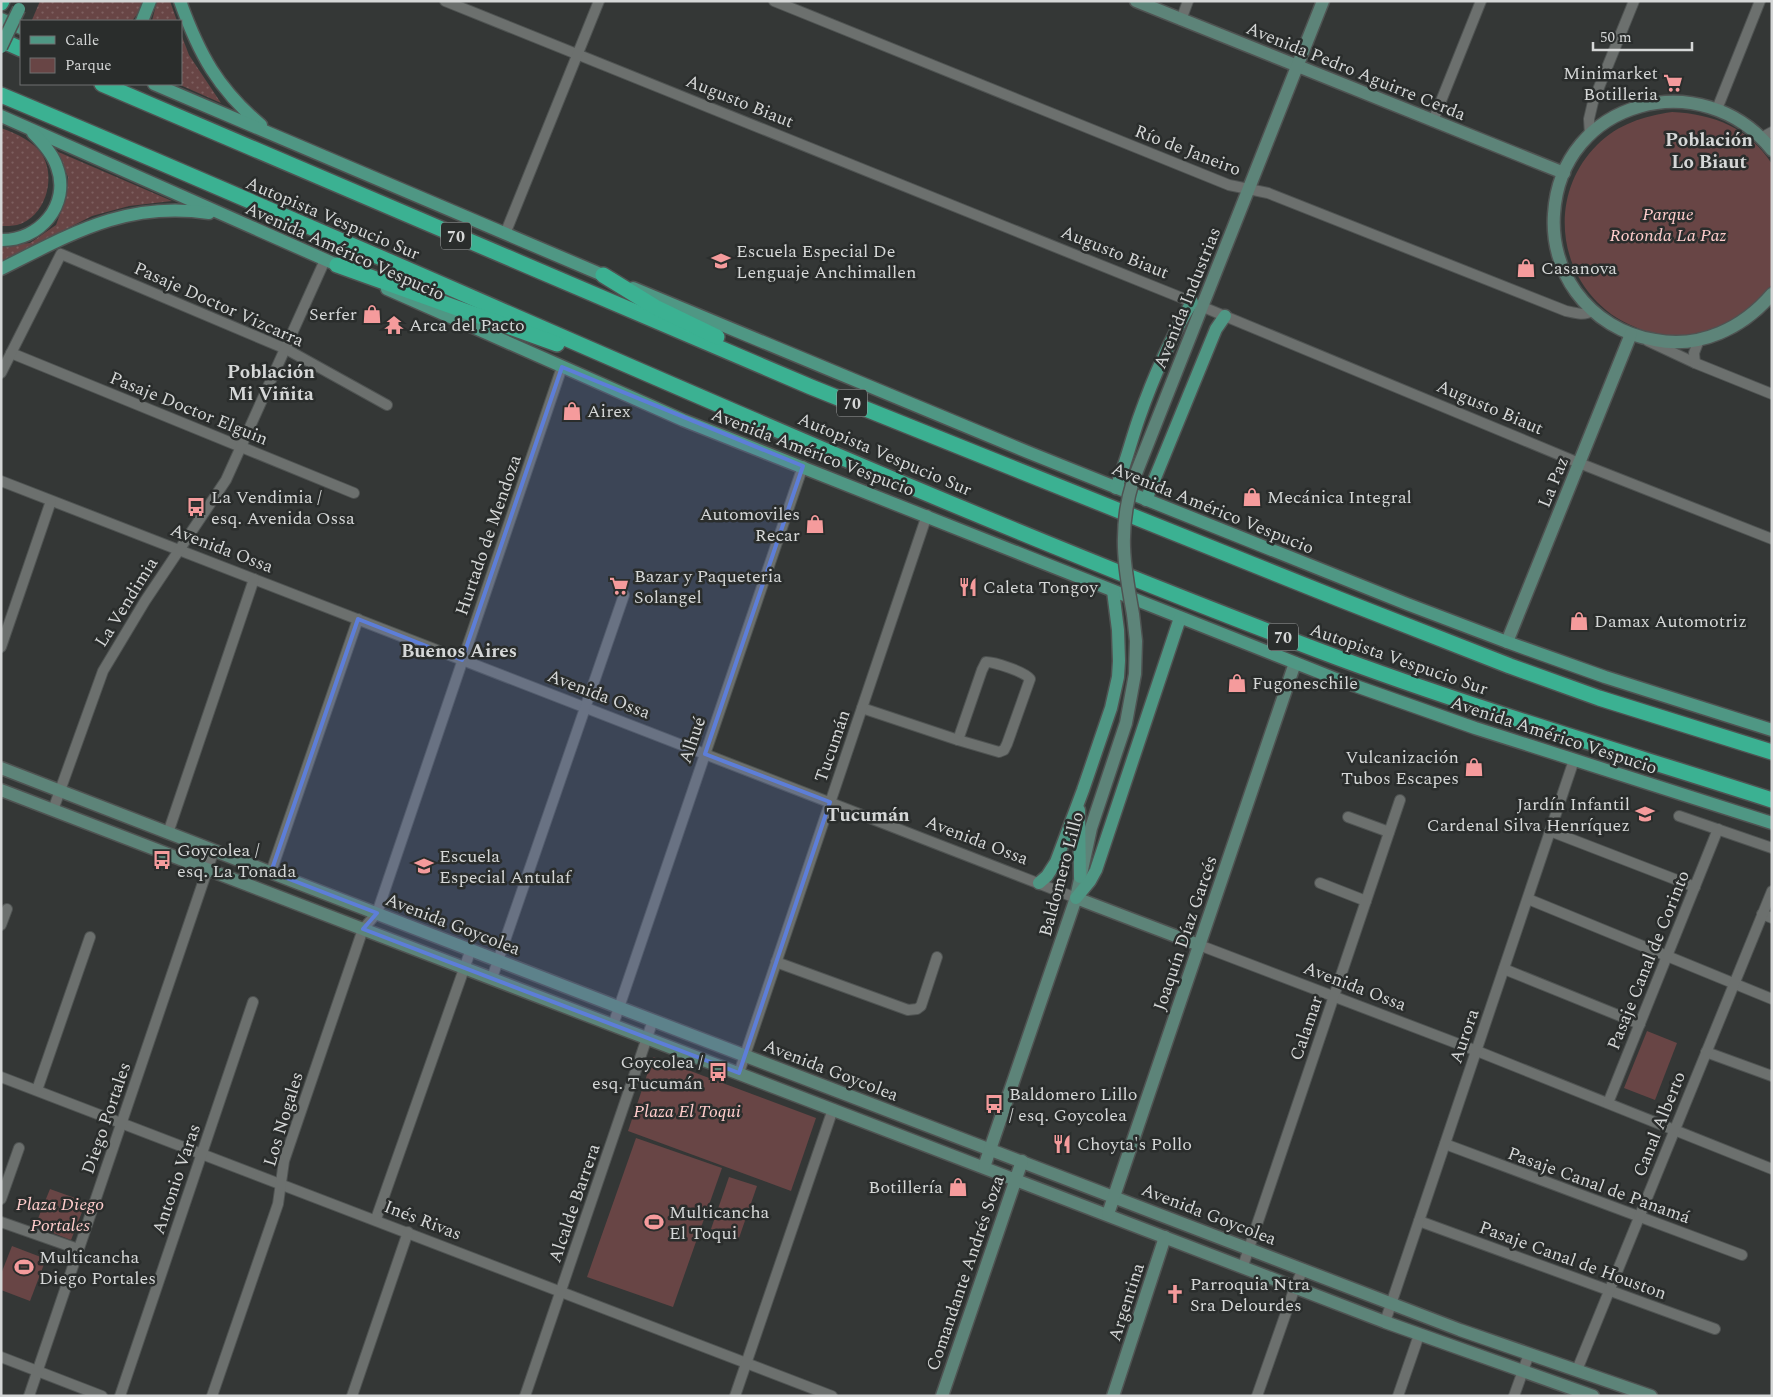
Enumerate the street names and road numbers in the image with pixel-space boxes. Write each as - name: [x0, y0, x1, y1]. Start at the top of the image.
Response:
- street label: Avenida Pedro Aguirre Cerda: [1242, 15, 1470, 128]
- street label: Augusto Biaut: [682, 68, 798, 135]
- street label: Río de Janeiro: [1131, 118, 1245, 183]
- street label: Autopista Vespucio Sur: [241, 170, 424, 267]
- street label: Avenida Américo Vespucio: [241, 195, 449, 308]
- street label: Augusto Biaut: [1057, 219, 1173, 286]
- road number: 70: [441, 222, 471, 250]
- street label: Avenida Industrias: [1147, 223, 1228, 373]
- street label: Pasaje Doctor Vizcarra: [129, 255, 308, 354]
- street label: Pasaje Doctor Elguin: [106, 364, 272, 453]
- street label: Augusto Biaut: [1432, 373, 1548, 442]
- road number: 70: [837, 389, 867, 416]
- street label: Avenida Américo Vespucio: [707, 401, 919, 504]
- street label: Autopista Vespucio Sur: [793, 406, 976, 503]
- street label: Hurtado de Mendoza: [448, 451, 529, 619]
- street label: La Paz: [1531, 453, 1576, 512]
- street label: Avenida Américo Vespucio: [1108, 455, 1318, 561]
- street label: Avenida Ossa: [166, 516, 277, 581]
- street label: La Vendimia: [88, 552, 165, 653]
- street label: Autopista Vespucio Sur: [1306, 616, 1492, 703]
- road number: 70: [1268, 624, 1298, 650]
- street label: Avenida Ossa: [543, 662, 654, 727]
- street label: Avenida Américo Vespucio: [1447, 689, 1661, 782]
- street label: Tucumán: [807, 706, 858, 786]
- street label: Alhué: [672, 713, 713, 767]
- street label: Avenida Ossa: [921, 808, 1032, 873]
- street label: Baldomero Lillo: [1032, 809, 1091, 940]
- street label: Joaquín Díaz Garcés: [1146, 852, 1225, 1014]
- street label: Pasaje Canal de Corinto: [1600, 866, 1697, 1054]
- street label: Avenida Goycolea: [381, 886, 525, 963]
- street label: Avenida Ossa: [1299, 954, 1410, 1019]
- street label: Calamar: [1283, 992, 1330, 1064]
- street label: Aurora: [1443, 1005, 1486, 1067]
- street label: Avenida Goycolea: [759, 1032, 903, 1109]
- street label: Diego Portales: [75, 1058, 138, 1178]
- street label: Canal Alberto: [1626, 1067, 1693, 1181]
- street label: Los Nogales: [256, 1069, 311, 1170]
- street label: Antonio Varas: [145, 1120, 208, 1238]
- street label: Alcalde Barrera: [541, 1140, 608, 1266]
- street label: Pasaje Canal de Panamá: [1504, 1140, 1694, 1231]
- street label: Comandante Andrés Soza: [919, 1171, 1012, 1375]
- street label: Avenida Goycolea: [1137, 1176, 1281, 1253]
- street label: Inés Rivas: [380, 1193, 466, 1248]
- street label: Pasaje Canal de Houston: [1475, 1214, 1670, 1307]
- street label: Argentina: [1101, 1259, 1152, 1345]

